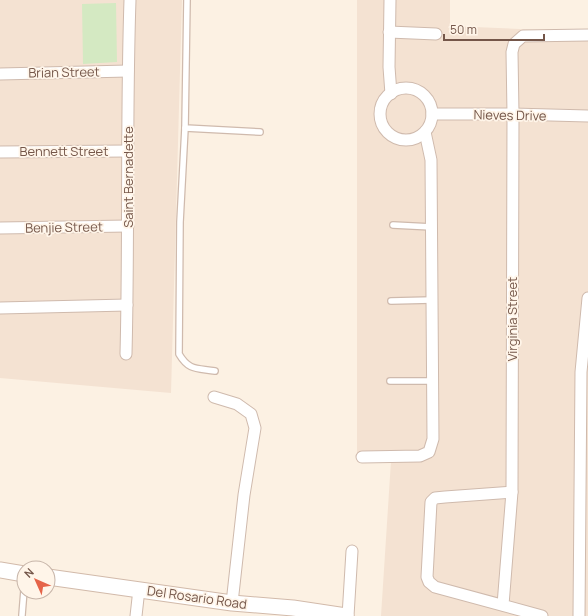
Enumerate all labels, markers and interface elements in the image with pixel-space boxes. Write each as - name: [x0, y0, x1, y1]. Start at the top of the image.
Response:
- scale bar: [444, 16, 544, 42]
- text: 50 m: [450, 21, 477, 38]
- street label: Brian Street: [28, 62, 100, 82]
- street label: Nieves Drive: [473, 105, 547, 125]
- street label: Saint Bernadette: [119, 126, 137, 228]
- street label: Bennett Street: [20, 142, 108, 160]
- street label: Benjie Street: [25, 217, 103, 237]
- street label: Virginia Street: [503, 277, 521, 361]
- north arrow: [16, 560, 56, 600]
- text: N: [20, 564, 37, 581]
- street label: Del Rosario Road: [146, 581, 248, 613]

